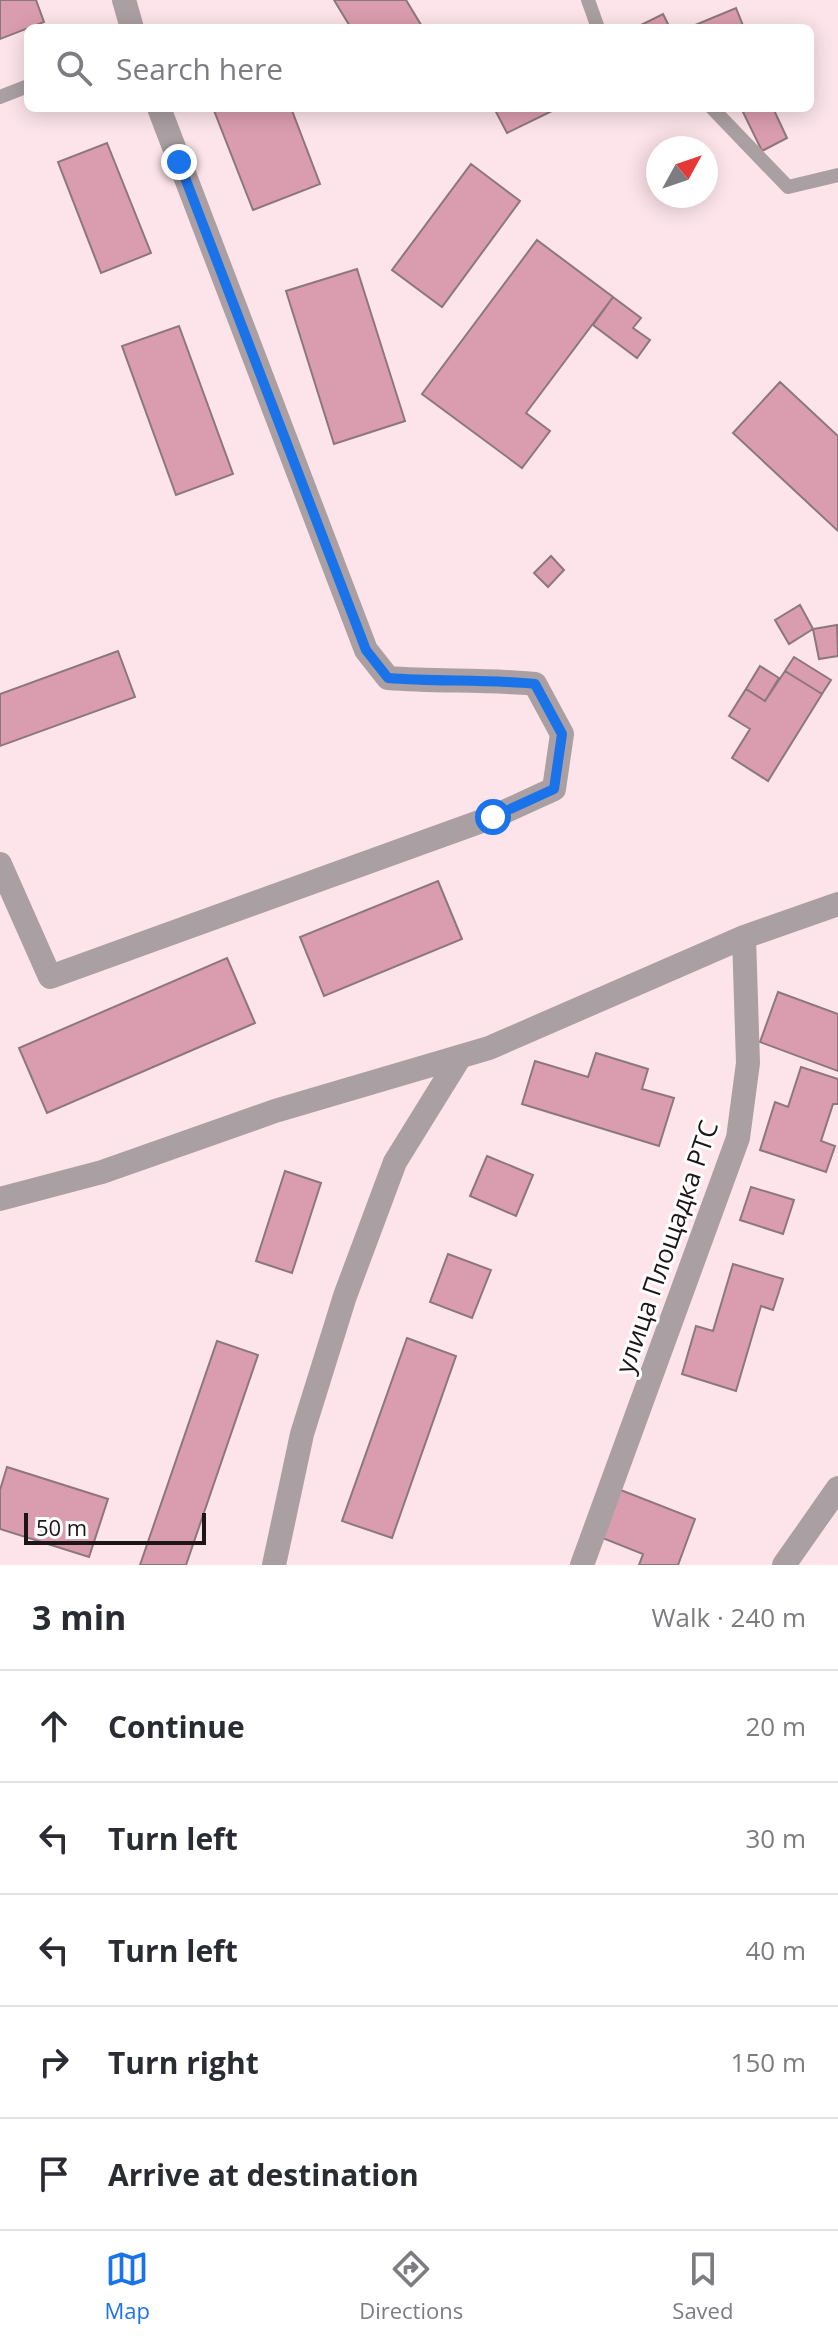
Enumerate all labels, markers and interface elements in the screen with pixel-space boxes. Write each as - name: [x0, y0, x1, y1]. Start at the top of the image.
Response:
- search box: [24, 24, 814, 112]
- icon: search: [52, 46, 96, 90]
- text: Search here: [116, 48, 283, 89]
- north arrow: [646, 136, 718, 208]
- route end: [161, 144, 197, 180]
- route start: [475, 799, 511, 835]
- street label: улица Площадка РТС: [606, 1116, 726, 1378]
- scale bar: [24, 1509, 206, 1545]
- text: 50 m: [36, 1512, 87, 1542]
- text: 3 min: [32, 1594, 126, 1640]
- text: Walk · 240 m: [652, 1599, 806, 1635]
- icon: ahead: [32, 1704, 76, 1748]
- text: Continue: [108, 1706, 245, 1747]
- text: 20 m: [745, 1708, 806, 1744]
- icon: left: [32, 1816, 76, 1860]
- text: Turn left: [108, 1818, 238, 1859]
- text: 30 m: [745, 1820, 806, 1856]
- icon: left: [32, 1928, 76, 1972]
- text: Turn left: [108, 1930, 238, 1971]
- text: 40 m: [745, 1932, 806, 1968]
- icon: right: [32, 2040, 76, 2084]
- text: Turn right: [108, 2042, 259, 2083]
- text: 150 m: [731, 2044, 806, 2080]
- icon: arrive: [32, 2152, 76, 2196]
- text: Arrive at destination: [108, 2154, 419, 2195]
- tab: Map: [105, 2247, 150, 2325]
- tab: Directions: [359, 2247, 463, 2325]
- tab: Saved: [672, 2247, 733, 2325]

